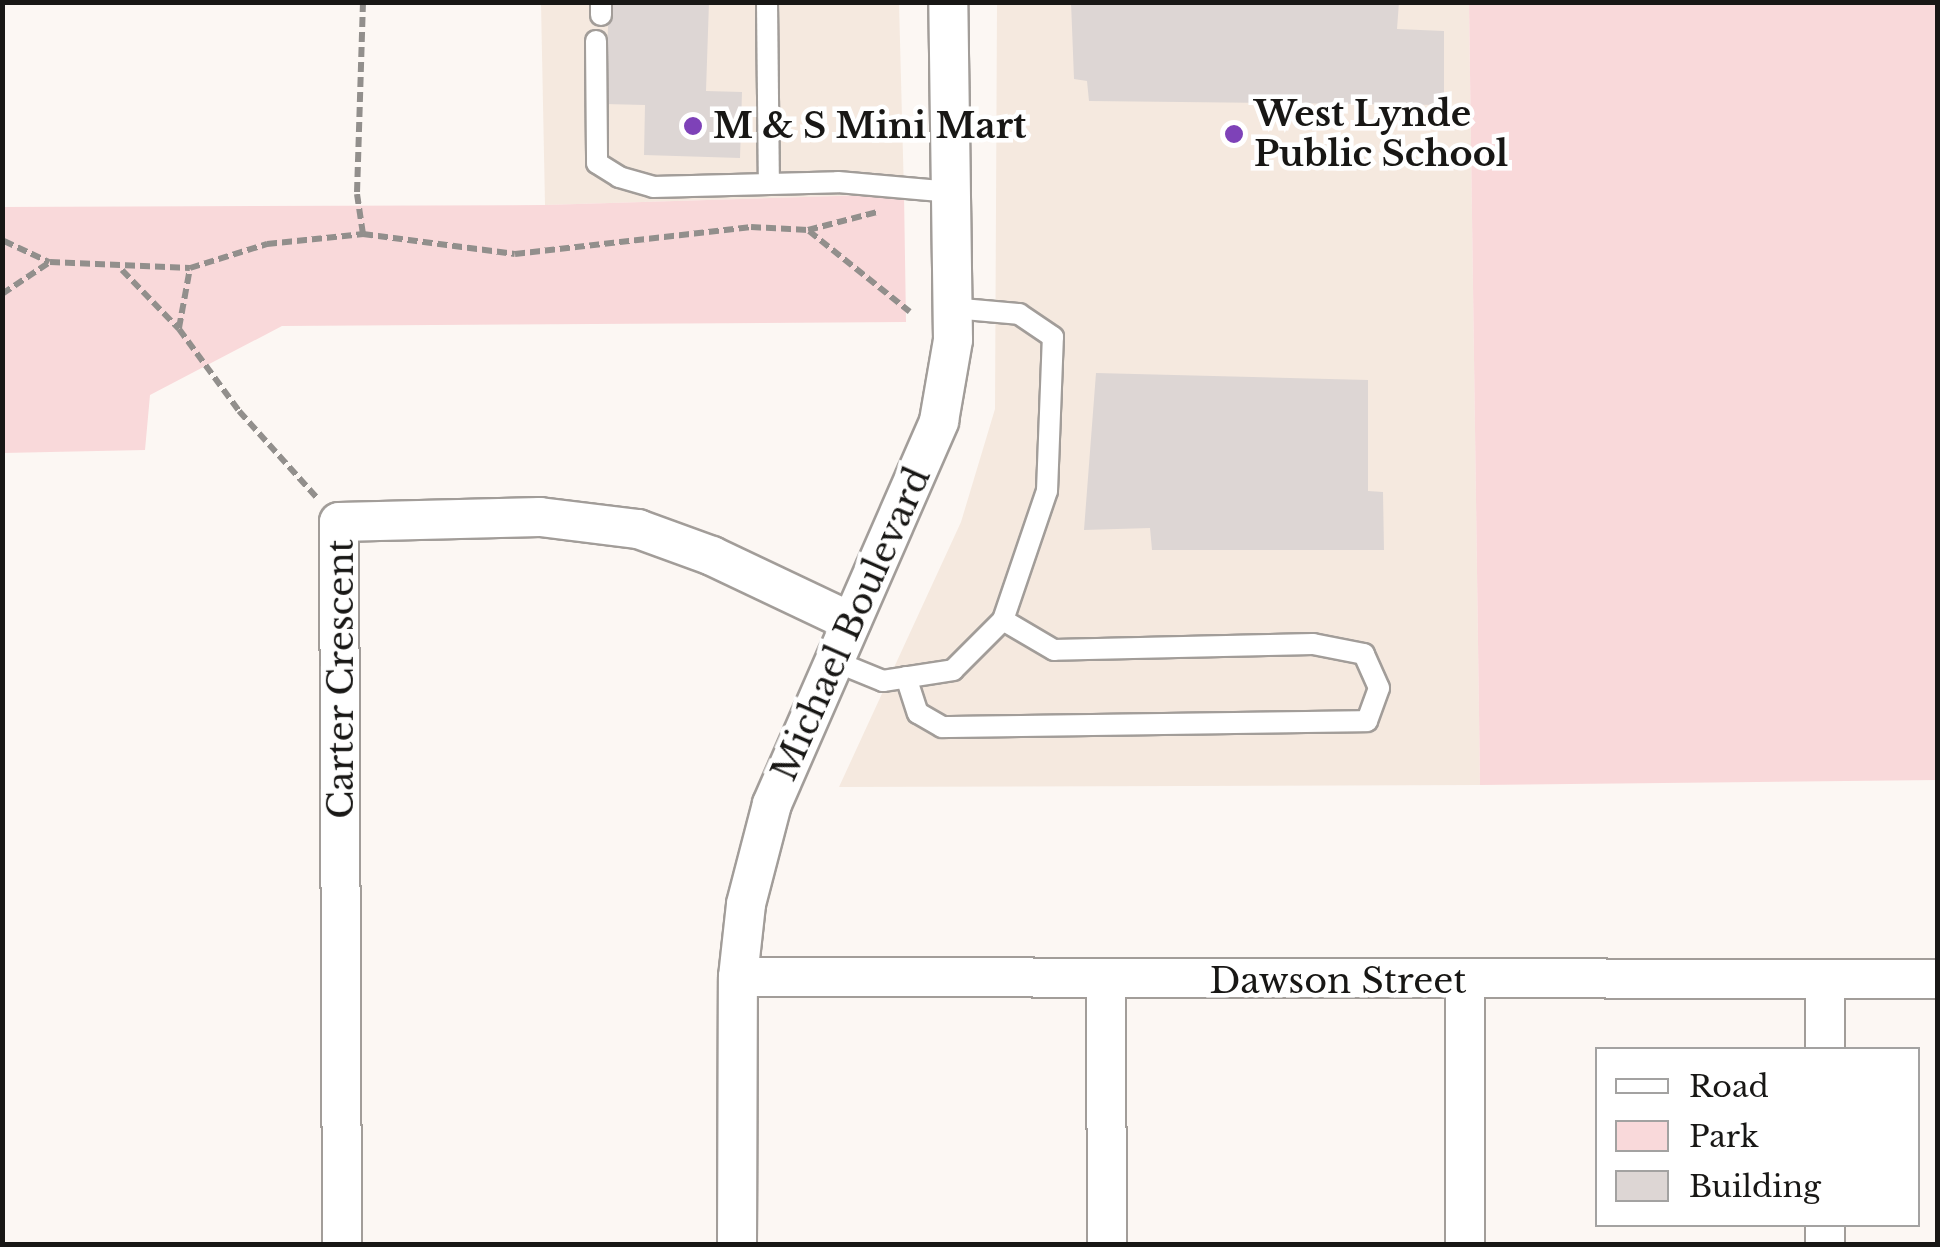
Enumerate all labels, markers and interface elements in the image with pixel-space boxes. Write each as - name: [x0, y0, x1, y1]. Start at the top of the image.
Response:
- place label: West Lynde Public School: [1254, 93, 1508, 175]
- place label: M & S Mini Mart: [713, 105, 1026, 147]
- marker: M & S Mini Mart: [682, 115, 704, 137]
- marker: West Lynde Public School: [1223, 123, 1245, 145]
- street label: Michael Boulevard: [763, 461, 939, 787]
- street label: Carter Crescent: [320, 539, 362, 819]
- street label: Dawson Street: [1209, 960, 1467, 1002]
- legend: [1595, 1047, 1920, 1227]
- text: Road: [1689, 1068, 1769, 1105]
- text: Park: [1689, 1118, 1759, 1155]
- text: Building: [1689, 1168, 1821, 1205]

